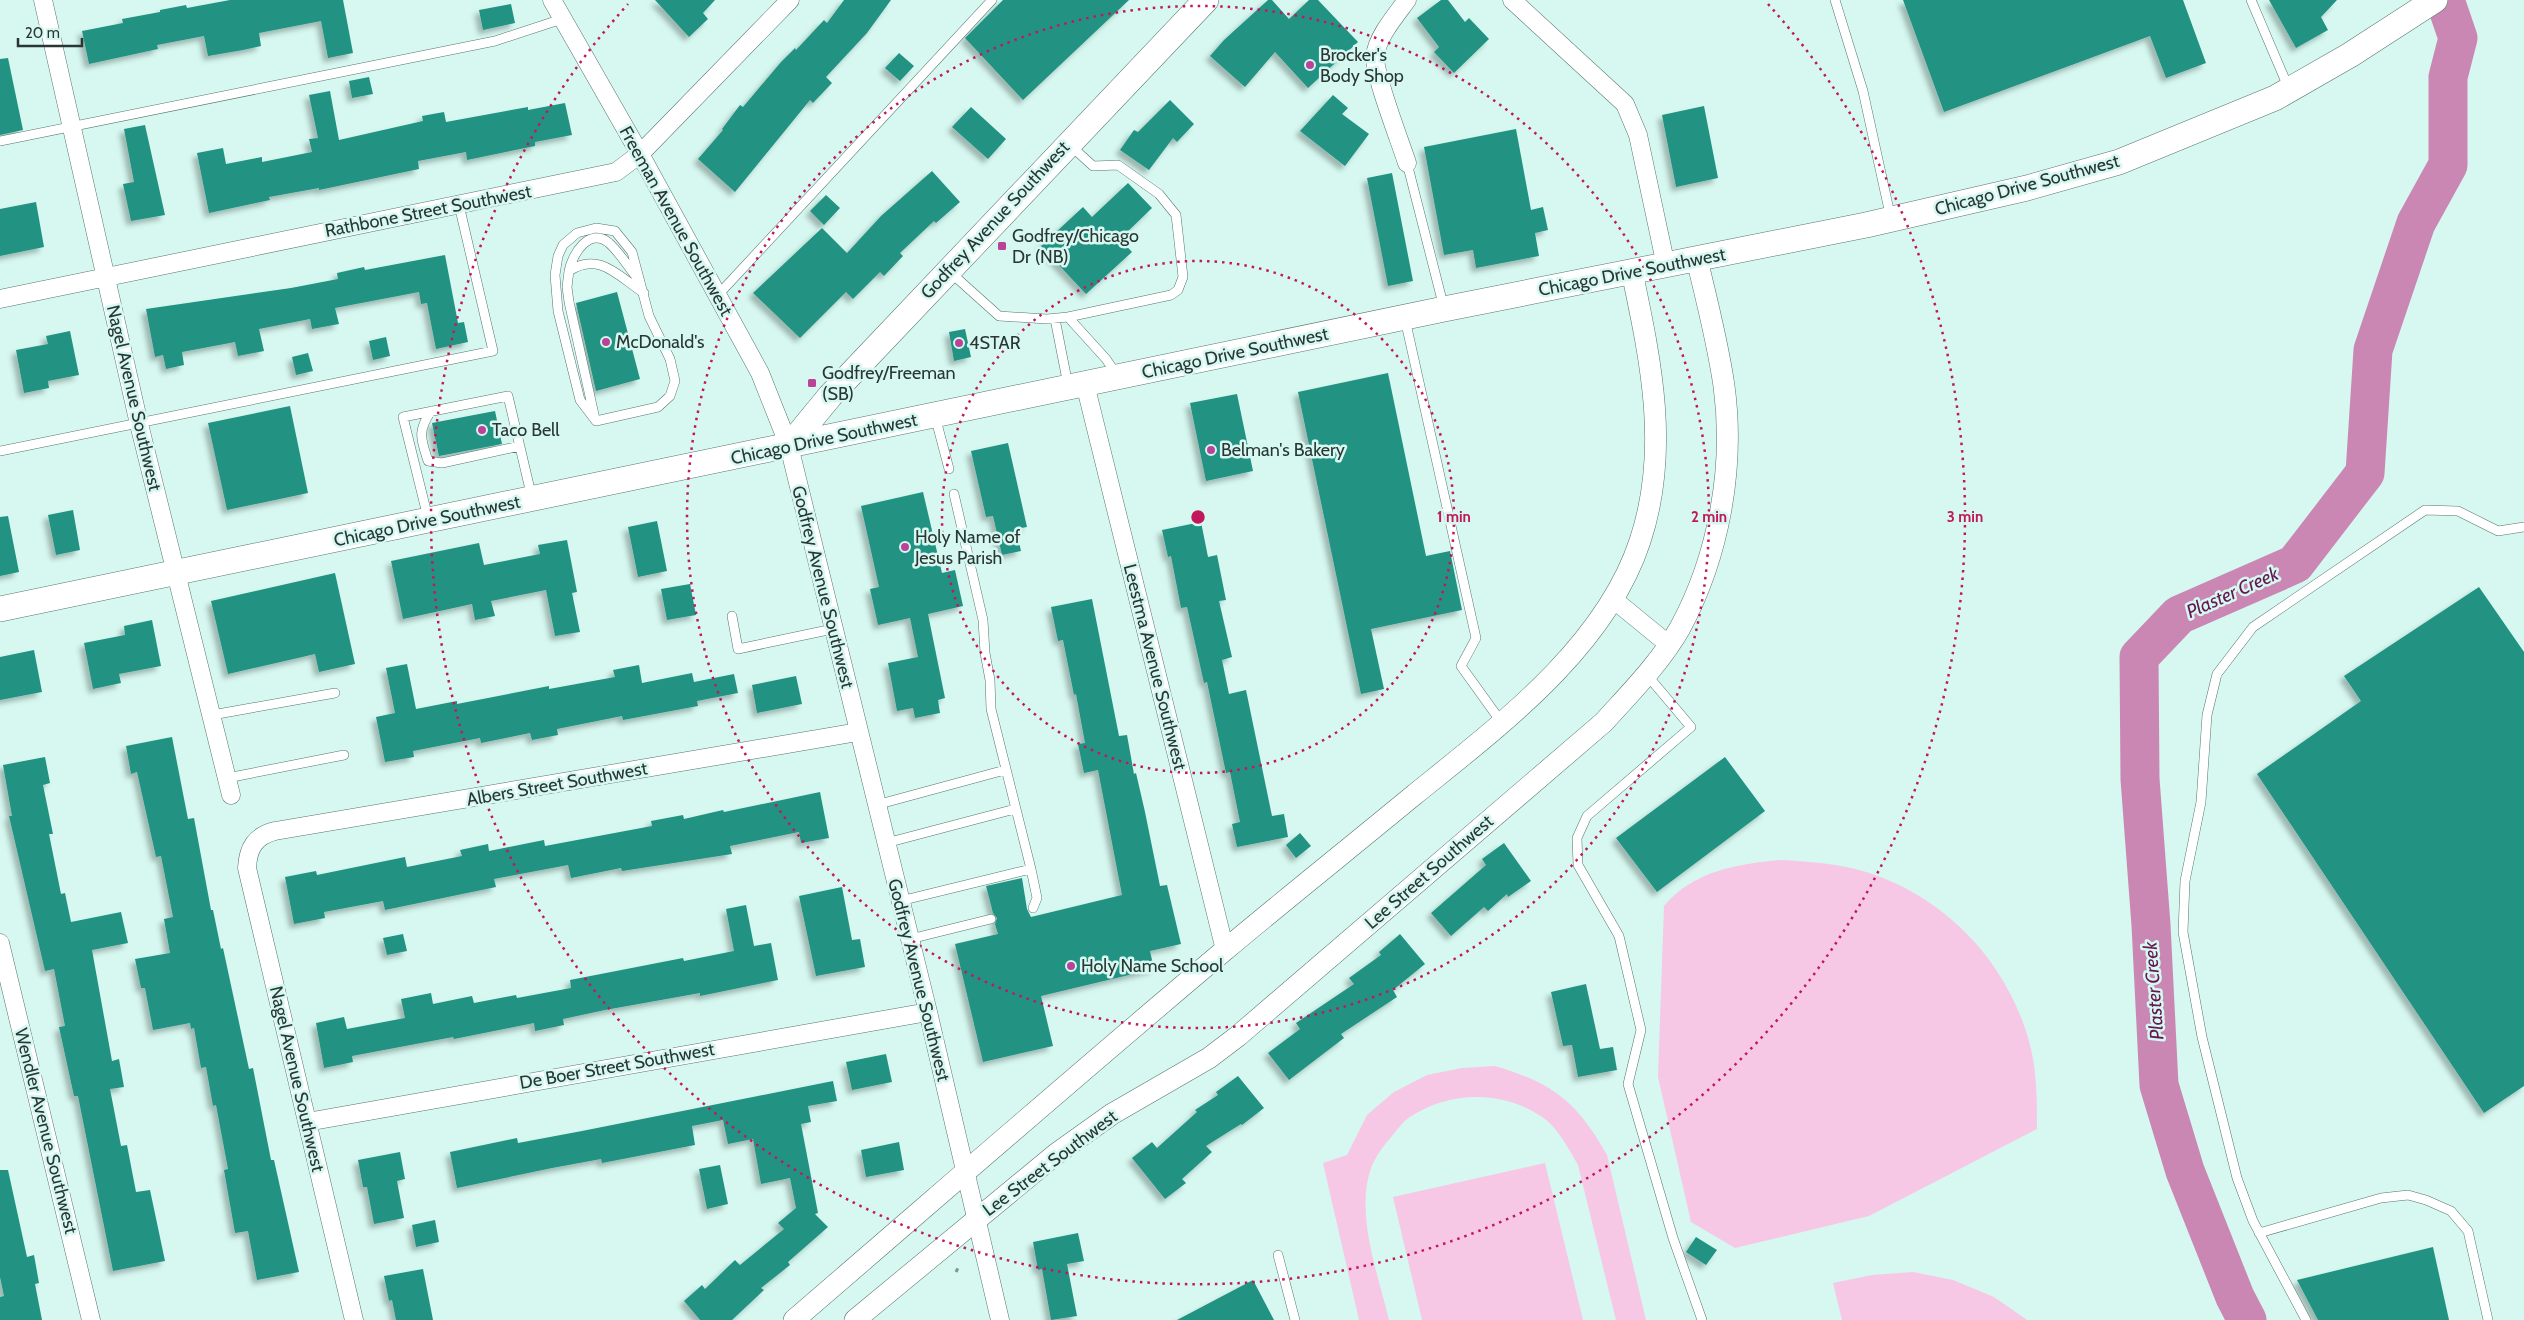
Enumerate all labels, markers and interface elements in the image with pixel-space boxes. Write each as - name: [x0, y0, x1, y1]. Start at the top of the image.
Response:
- scale bar: [18, 15, 81, 47]
- text: 20 m: [25, 24, 60, 42]
- place label: Brocker's Body Shop: [1320, 44, 1404, 87]
- marker: Brocker's Body Shop: [1304, 59, 1316, 71]
- street label: Freeman Avenue Southwest: [615, 122, 737, 320]
- street label: Godfrey Avenue Southwest: [916, 136, 1074, 304]
- street label: Chicago Drive Southwest: [1932, 150, 2122, 220]
- street label: Rathbone Street Southwest: [323, 180, 533, 242]
- place label: Godfrey/Chicago Dr (NB): [1012, 225, 1139, 268]
- marker: Godfrey/Chicago Dr (NB): [996, 240, 1008, 252]
- street label: Chicago Drive Southwest: [1537, 243, 1727, 301]
- street label: Nagel Avenue Southwest: [102, 303, 166, 493]
- street label: Chicago Drive Southwest: [1140, 322, 1330, 384]
- place label: McDonald's: [616, 331, 704, 353]
- place label: 4STAR: [969, 332, 1021, 354]
- marker: McDonald's: [600, 336, 612, 348]
- marker: 4STAR: [953, 337, 965, 349]
- place label: Godfrey/Freeman (SB): [822, 362, 956, 405]
- marker: Godfrey/Freeman (SB): [806, 377, 818, 389]
- street label: Chicago Drive Southwest: [729, 408, 919, 470]
- place label: Taco Bell: [492, 419, 560, 441]
- marker: Taco Bell: [476, 424, 488, 436]
- place label: Belman's Bakery: [1221, 439, 1345, 461]
- marker: Belman's Bakery: [1205, 444, 1217, 456]
- street label: Godfrey Avenue Southwest: [787, 483, 859, 691]
- street label: Chicago Drive Southwest: [332, 490, 522, 552]
- centre of rings: [1189, 508, 1207, 526]
- text: 1 min: [1437, 508, 1471, 526]
- text: 2 min: [1691, 508, 1727, 526]
- text: 3 min: [1947, 508, 1983, 526]
- place label: Holy Name of Jesus Parish: [914, 526, 1021, 569]
- marker: Holy Name of Jesus Parish: [899, 541, 911, 553]
- street label: Leestma Avenue Southwest: [1119, 562, 1191, 772]
- water label: Plaster Creek: [2183, 562, 2283, 623]
- street label: Albers Street Southwest: [465, 757, 649, 811]
- street label: Lee Street Southwest: [1360, 810, 1498, 934]
- street label: Godfrey Avenue Southwest: [883, 876, 955, 1084]
- water label: Plaster Creek: [2139, 940, 2168, 1041]
- place label: Holy Name School: [1081, 955, 1224, 977]
- marker: Holy Name School: [1065, 960, 1077, 972]
- street label: Nagel Avenue Southwest: [265, 984, 329, 1174]
- street label: Wendler Avenue Southwest: [10, 1026, 82, 1236]
- street label: De Boer Street Southwest: [518, 1038, 716, 1094]
- street label: Lee Street Southwest: [978, 1105, 1122, 1221]

